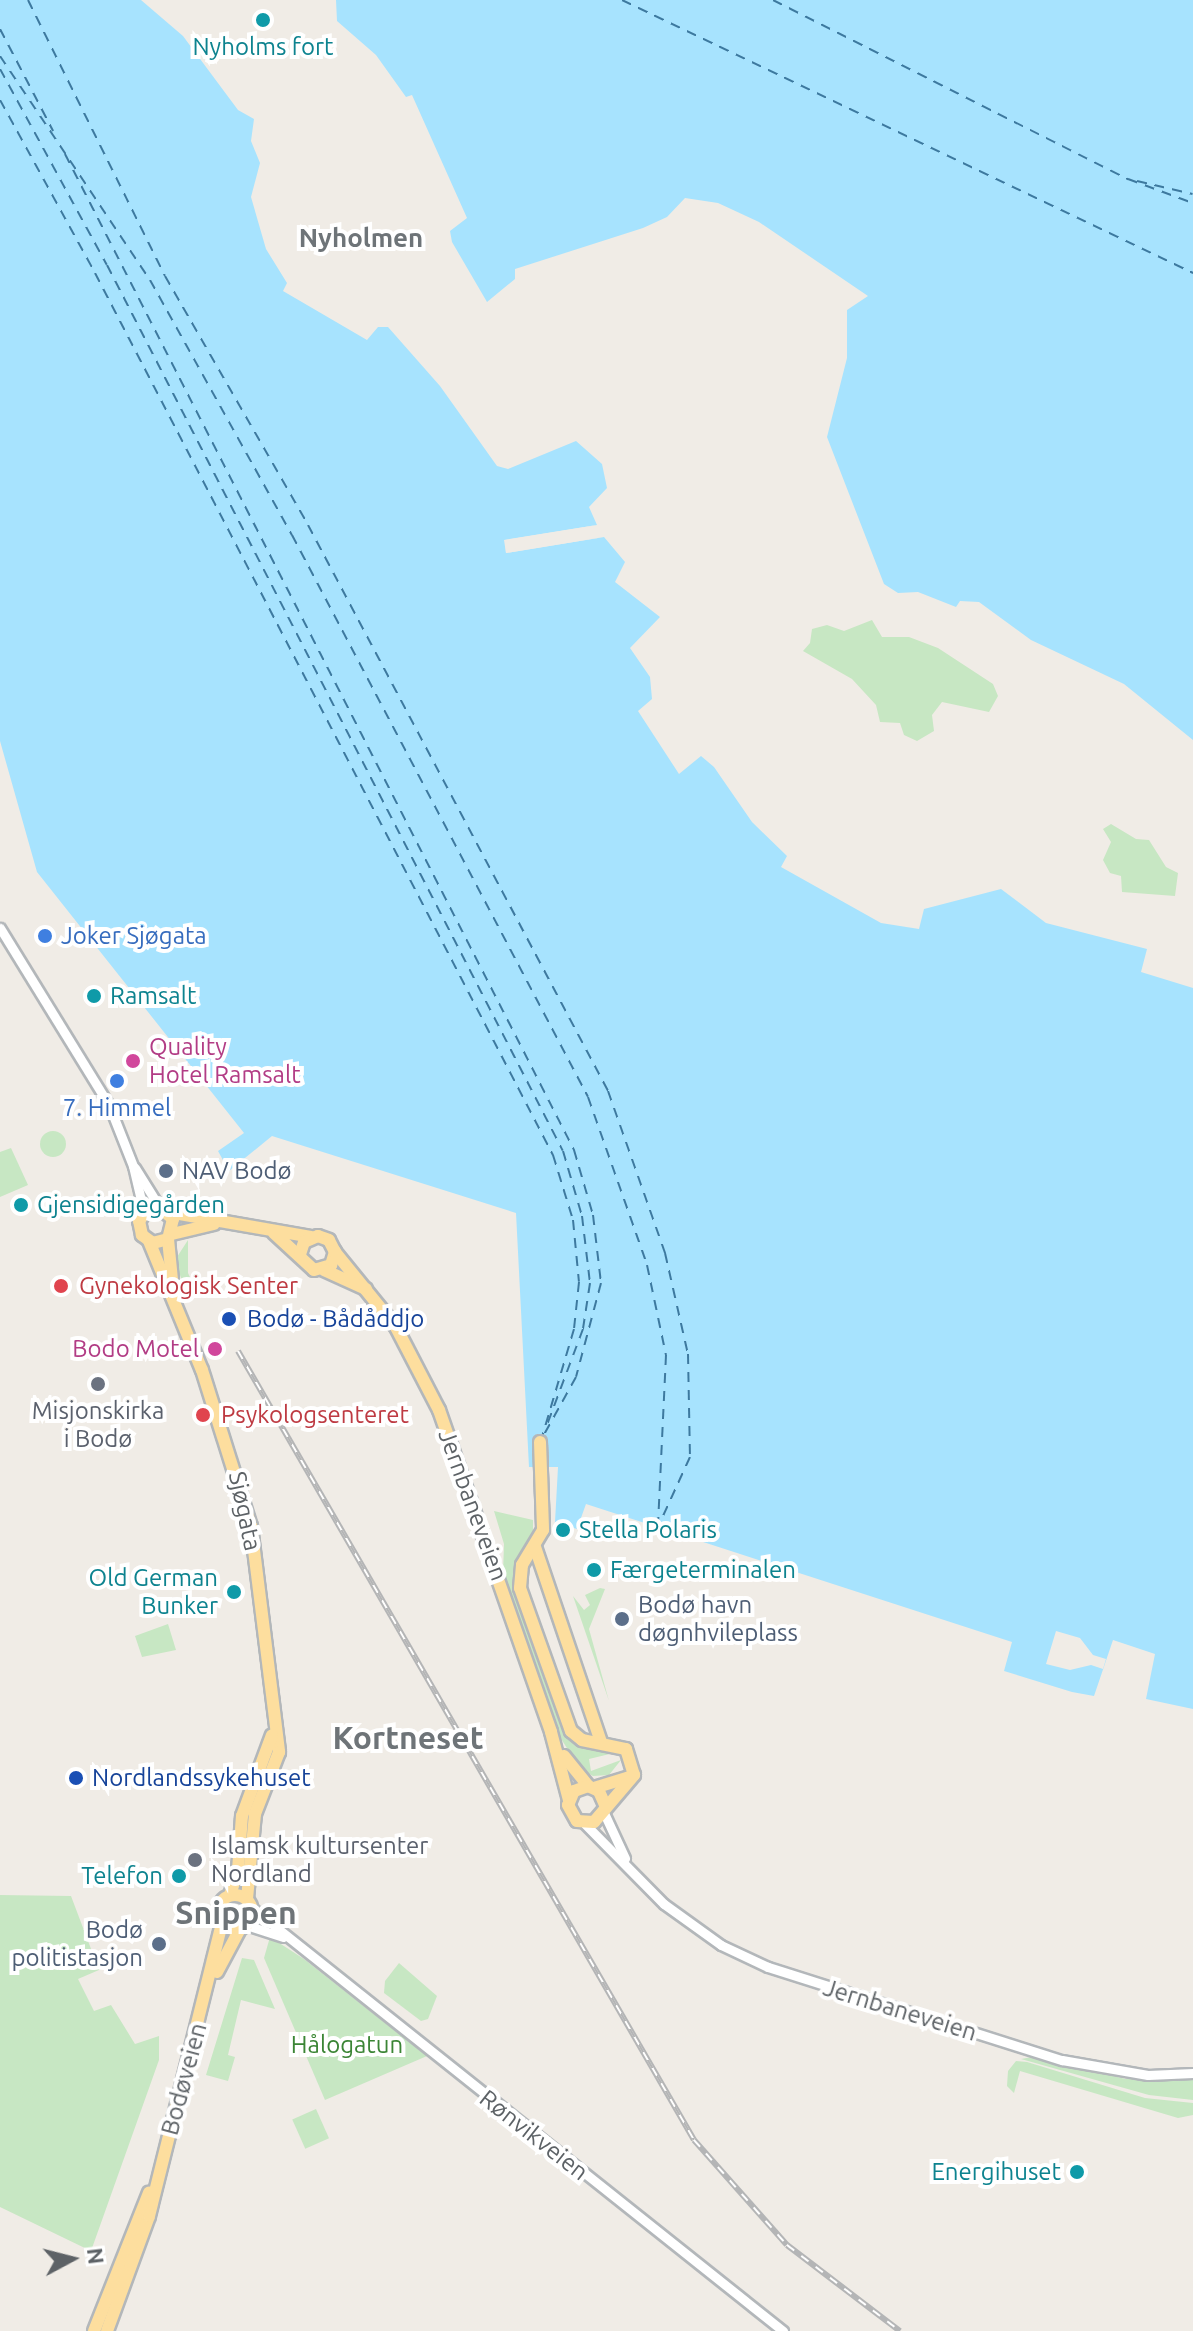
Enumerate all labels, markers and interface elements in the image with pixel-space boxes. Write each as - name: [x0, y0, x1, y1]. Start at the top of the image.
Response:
- marker: Nyholms fort: [254, 11, 272, 29]
- place label: Nyholms fort: [192, 33, 334, 61]
- district label: Nyholmen: [299, 222, 423, 254]
- place label: Joker Sjøgata: [61, 922, 207, 950]
- marker: Joker Sjøgata: [36, 927, 54, 945]
- place label: Ramsalt: [110, 982, 196, 1010]
- marker: Ramsalt: [85, 987, 103, 1005]
- place label: Quality Hotel Ramsalt: [149, 1033, 301, 1089]
- marker: Quality Hotel Ramsalt: [124, 1052, 142, 1070]
- marker: 7. Himmel: [108, 1072, 126, 1090]
- place label: 7. Himmel: [63, 1094, 171, 1122]
- place label: NAV Bodø: [182, 1157, 292, 1185]
- marker: NAV Bodø: [157, 1162, 175, 1180]
- place label: Gjensidigegården: [37, 1191, 225, 1219]
- marker: Gjensidigegården: [12, 1196, 30, 1214]
- place label: Gynekologisk Senter: [79, 1272, 298, 1300]
- marker: Gynekologisk Senter: [50, 1275, 72, 1297]
- place label: Bodø - Bådåddjo: [247, 1305, 424, 1333]
- marker: Bodø - Bådåddjo: [218, 1308, 240, 1330]
- place label: Bodo Motel: [72, 1335, 199, 1363]
- marker: Bodo Motel: [206, 1340, 224, 1358]
- marker: Misjonskirka i Bodø: [89, 1375, 107, 1393]
- place label: Misjonskirka i Bodø: [32, 1397, 164, 1453]
- place label: Psykologsenteret: [221, 1401, 409, 1429]
- marker: Psykologsenteret: [192, 1404, 214, 1426]
- street label: Jernbaneveien: [432, 1425, 514, 1585]
- street label: Sjøgata: [223, 1469, 267, 1553]
- place label: Stella Polaris: [579, 1516, 717, 1544]
- marker: Stella Polaris: [554, 1521, 572, 1539]
- place label: Færgeterminalen: [610, 1556, 796, 1584]
- marker: Færgeterminalen: [585, 1561, 603, 1579]
- place label: Old German Bunker: [89, 1564, 218, 1620]
- marker: Old German Bunker: [225, 1583, 243, 1601]
- place label: Bodø havn døgnhvileplass: [638, 1591, 798, 1647]
- marker: Bodø havn døgnhvileplass: [613, 1610, 631, 1628]
- district label: Kortneset: [333, 1718, 483, 1756]
- place label: Nordlandssykehuset: [92, 1764, 311, 1792]
- marker: Nordlandssykehuset: [67, 1769, 85, 1787]
- place label: Islamsk kultursenter Nordland: [211, 1832, 428, 1888]
- marker: Islamsk kultursenter Nordland: [186, 1851, 204, 1869]
- place label: Telefon: [81, 1862, 163, 1890]
- marker: Telefon: [170, 1867, 188, 1885]
- district label: Snippen: [175, 1893, 297, 1931]
- place label: Bodø politistasjon: [11, 1916, 143, 1972]
- marker: Bodø politistasjon: [150, 1935, 168, 1953]
- street label: Jernbaneveien: [820, 1973, 980, 2047]
- street label: Bodøveien: [155, 2020, 213, 2138]
- park label: Hålogatun: [291, 2031, 403, 2059]
- street label: Rønvikveien: [474, 2084, 594, 2186]
- place label: Energihuset: [931, 2158, 1061, 2186]
- marker: Energihuset: [1068, 2163, 1086, 2181]
- north arrow: [32, 2219, 112, 2299]
- text: N: [83, 2246, 110, 2266]

